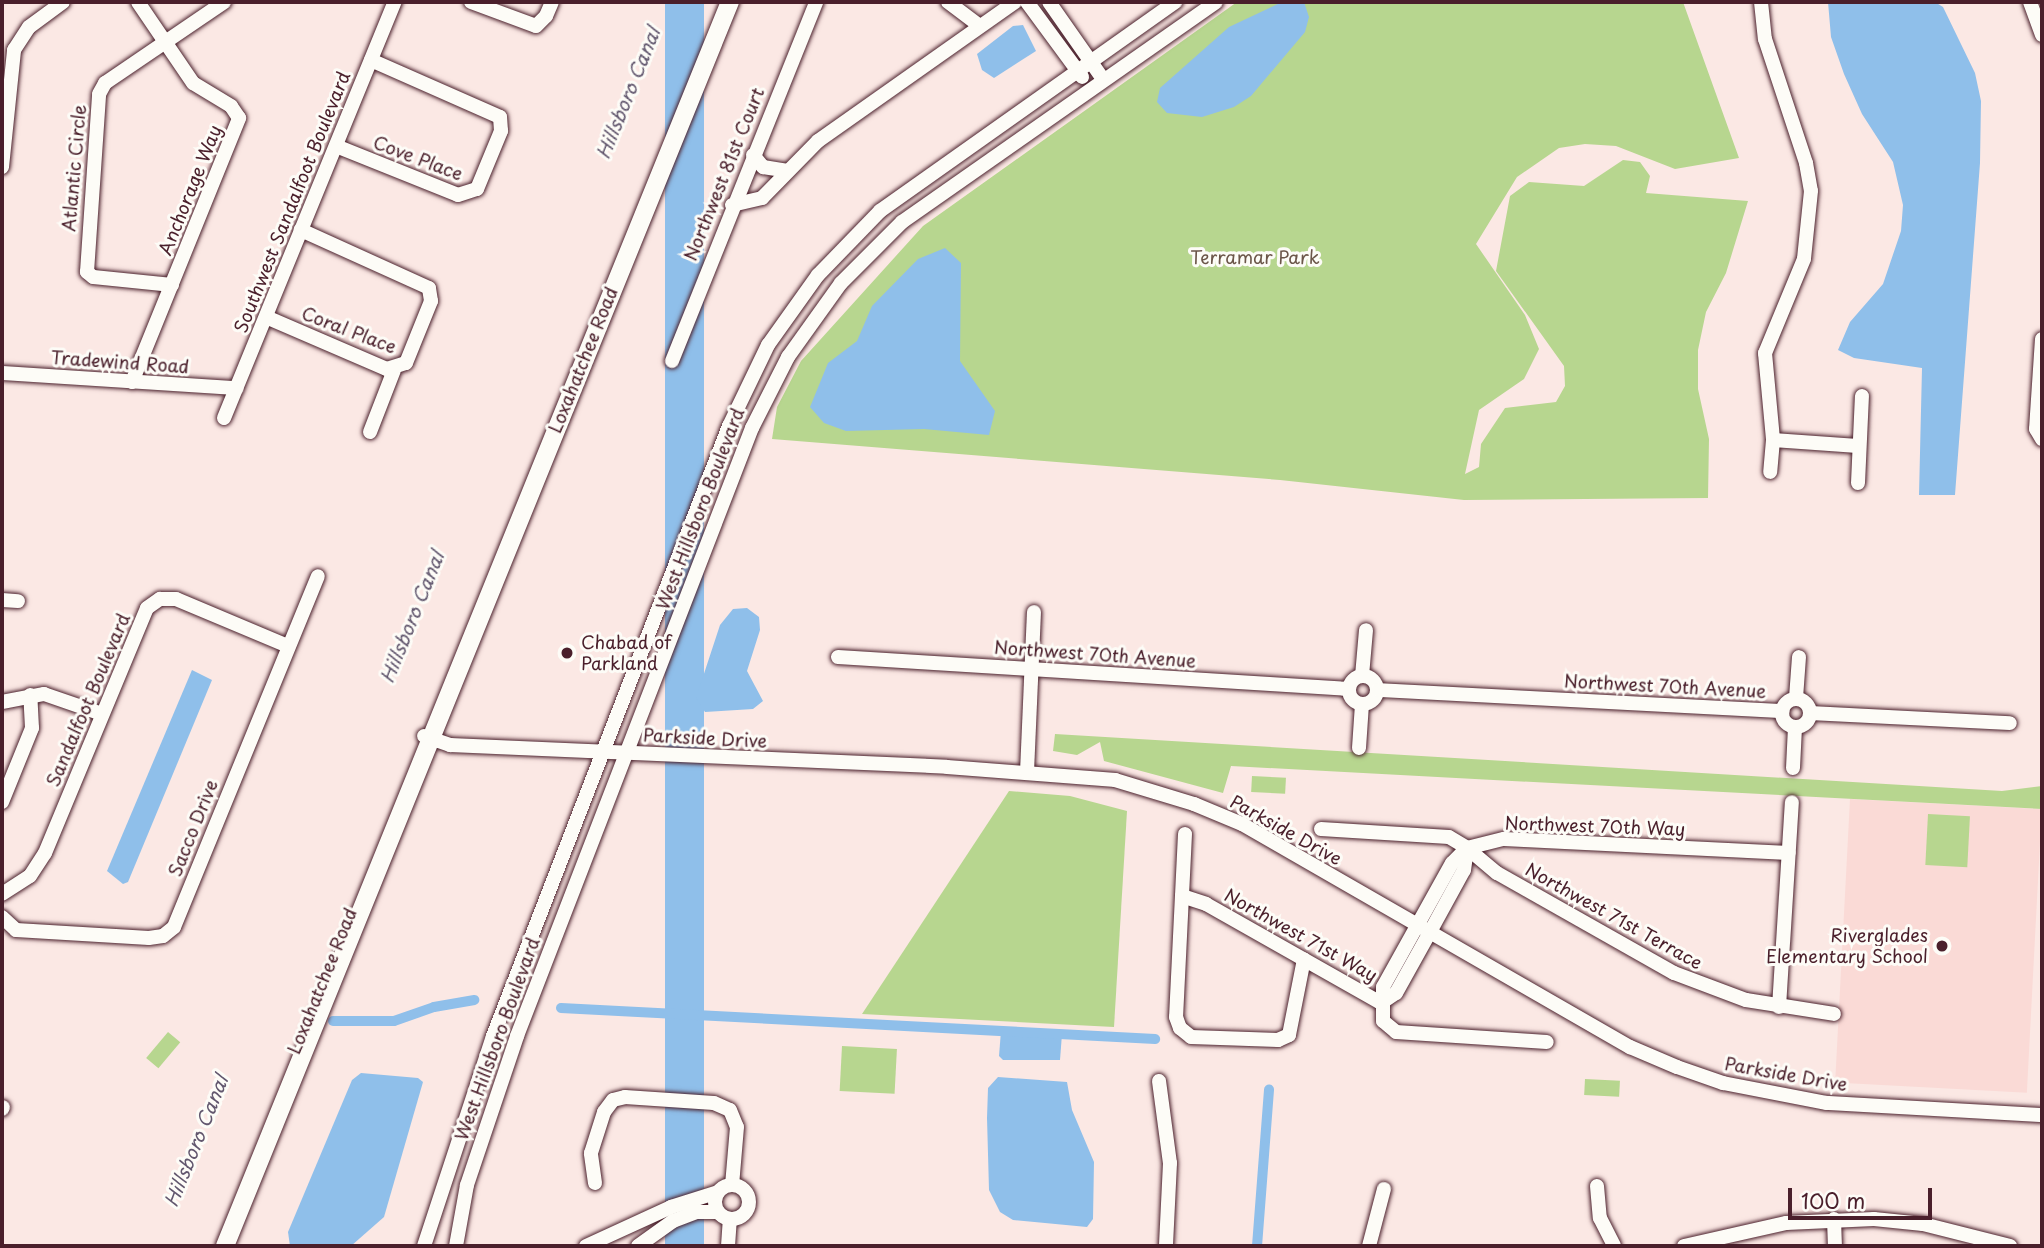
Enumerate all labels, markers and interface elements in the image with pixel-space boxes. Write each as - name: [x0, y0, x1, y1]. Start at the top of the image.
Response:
- water label: Hillsboro Canal: [591, 24, 665, 162]
- street label: Southwest Sandalfoot Boulevard: [229, 67, 355, 337]
- street label: Northwest 81st Court: [679, 84, 769, 264]
- street label: Atlantic Circle: [58, 104, 90, 232]
- street label: Anchorage Way: [154, 122, 226, 258]
- street label: Cove Place: [370, 131, 466, 185]
- park label: Terramar Park: [1191, 246, 1319, 268]
- street label: Loxahatchee Road: [544, 283, 622, 437]
- street label: Coral Place: [299, 302, 399, 358]
- street label: Tradewind Road: [50, 346, 190, 378]
- street label: West Hillsboro Boulevard: [651, 405, 749, 613]
- water label: Hillsboro Canal: [375, 548, 449, 686]
- street label: Sandalfoot Boulevard: [42, 610, 134, 790]
- place label: Chabad of Parkland: [581, 632, 671, 674]
- street label: Northwest 70th Avenue: [993, 636, 1197, 672]
- marker: Chabad of Parkland: [559, 645, 575, 661]
- street label: Northwest 70th Avenue: [1563, 670, 1767, 702]
- street label: Parkside Drive: [642, 724, 768, 752]
- street label: Sacco Drive: [164, 776, 222, 880]
- street label: Parkside Drive: [1226, 790, 1346, 870]
- street label: Northwest 70th Way: [1504, 812, 1686, 840]
- street label: Northwest 71st Terrace: [1521, 858, 1707, 974]
- street label: Northwest 71st Way: [1220, 883, 1382, 987]
- street label: Loxahatchee Road: [283, 904, 361, 1058]
- place label: Riverglades Elementary School: [1766, 925, 1928, 968]
- street label: West Hillsboro Boulevard: [450, 934, 544, 1144]
- marker: Riverglades Elementary School: [1934, 938, 1950, 954]
- street label: Parkside Drive: [1723, 1053, 1849, 1095]
- water label: Hillsboro Canal: [159, 1072, 233, 1210]
- scale bar: [1792, 1174, 1936, 1218]
- text: 100 m: [1801, 1184, 1865, 1216]

